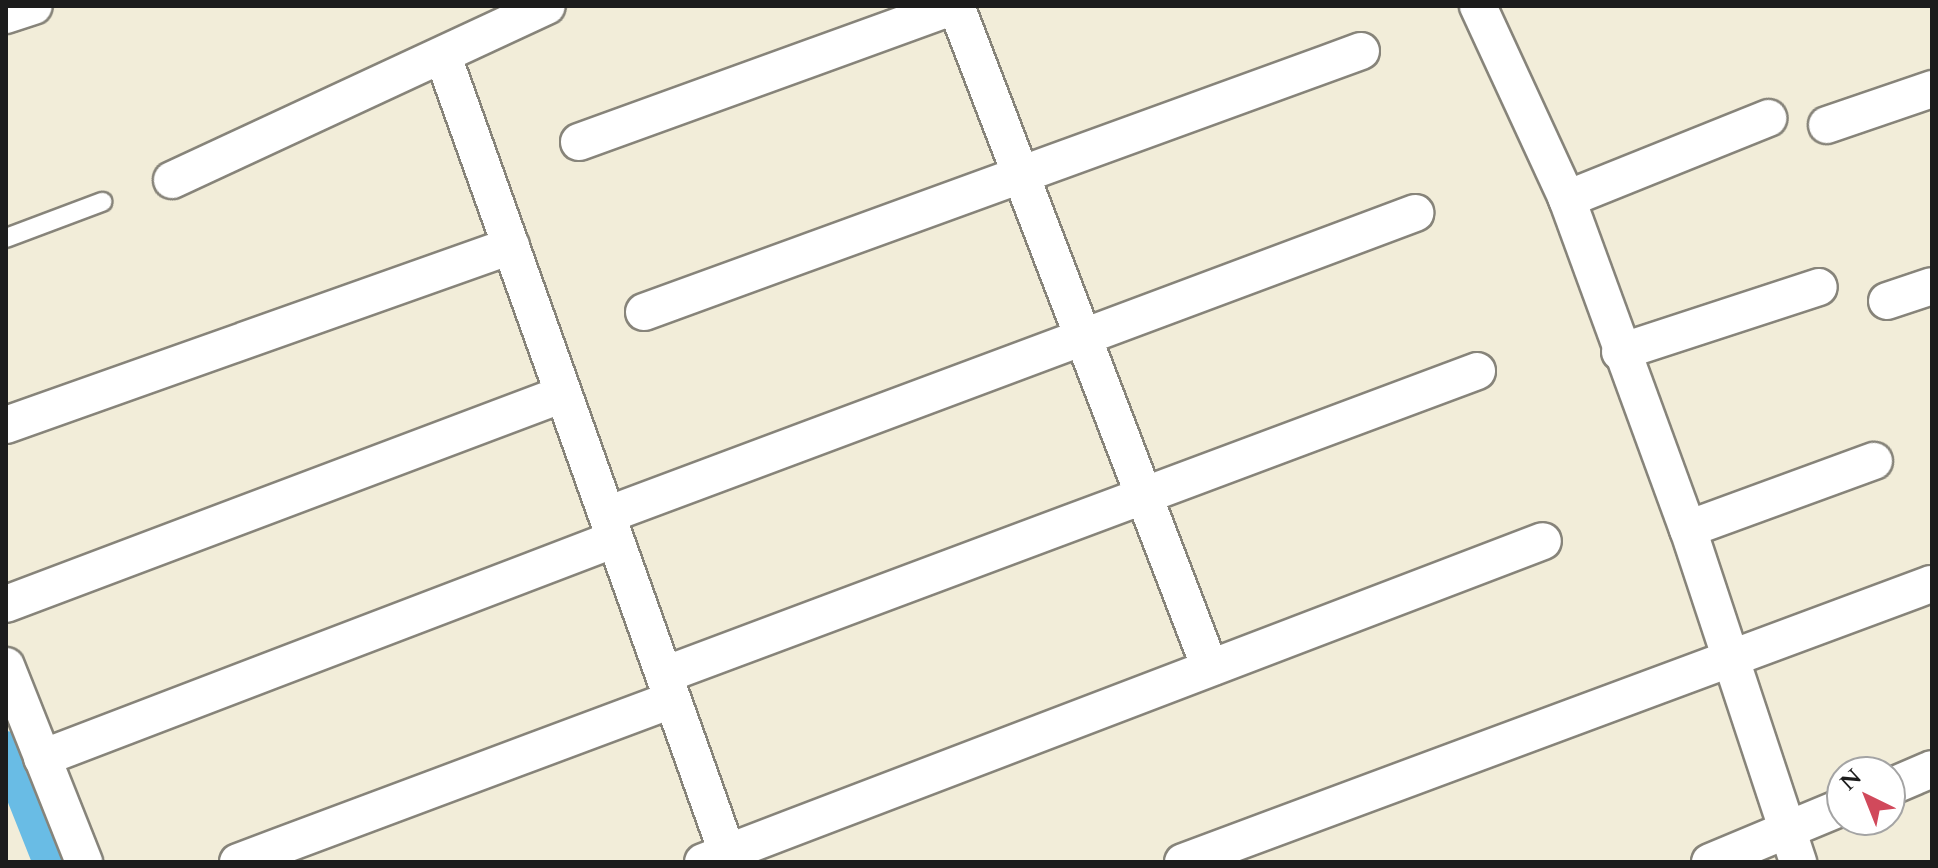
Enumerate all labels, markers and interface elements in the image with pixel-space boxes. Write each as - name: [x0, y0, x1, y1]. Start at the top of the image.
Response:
- north arrow: [1826, 756, 1906, 836]
- text: N: [1834, 762, 1868, 797]

